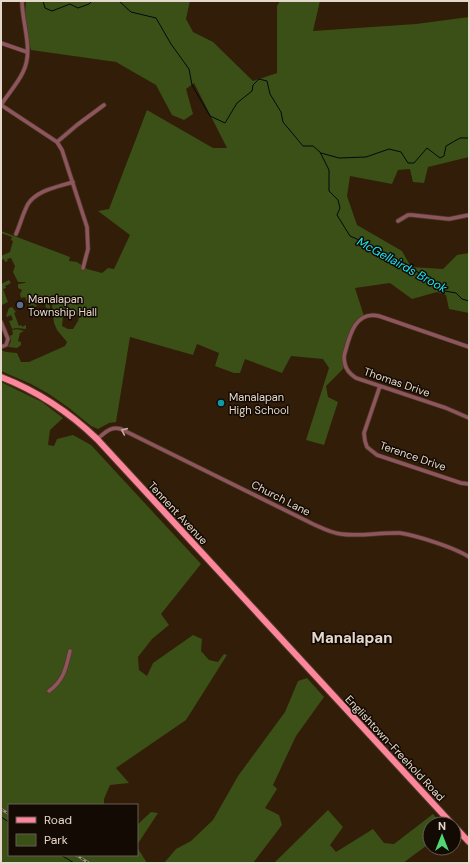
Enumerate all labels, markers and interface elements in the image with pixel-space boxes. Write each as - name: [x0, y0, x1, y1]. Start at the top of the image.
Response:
- water label: McGellairds Brook: [354, 234, 451, 297]
- place label: Manalapan Township Hall: [28, 292, 97, 319]
- marker: Manalapan Township Hall: [15, 300, 25, 310]
- street label: Thomas Drive: [362, 364, 432, 400]
- place label: Manalapan High School: [229, 390, 289, 417]
- marker: Manalapan High School: [216, 398, 226, 408]
- one-way arrow: [120, 428, 128, 436]
- street label: Terence Drive: [378, 438, 448, 474]
- street label: Church Lane: [249, 477, 313, 519]
- street label: Tennent Avenue: [145, 479, 211, 547]
- district label: Manalapan: [312, 628, 392, 648]
- street label: Englishtown-Freehold Road: [342, 692, 448, 804]
- legend: [8, 804, 138, 856]
- text: Road: [44, 812, 72, 828]
- north arrow: [422, 816, 462, 856]
- text: N: [438, 819, 446, 833]
- text: Park: [44, 832, 68, 848]

